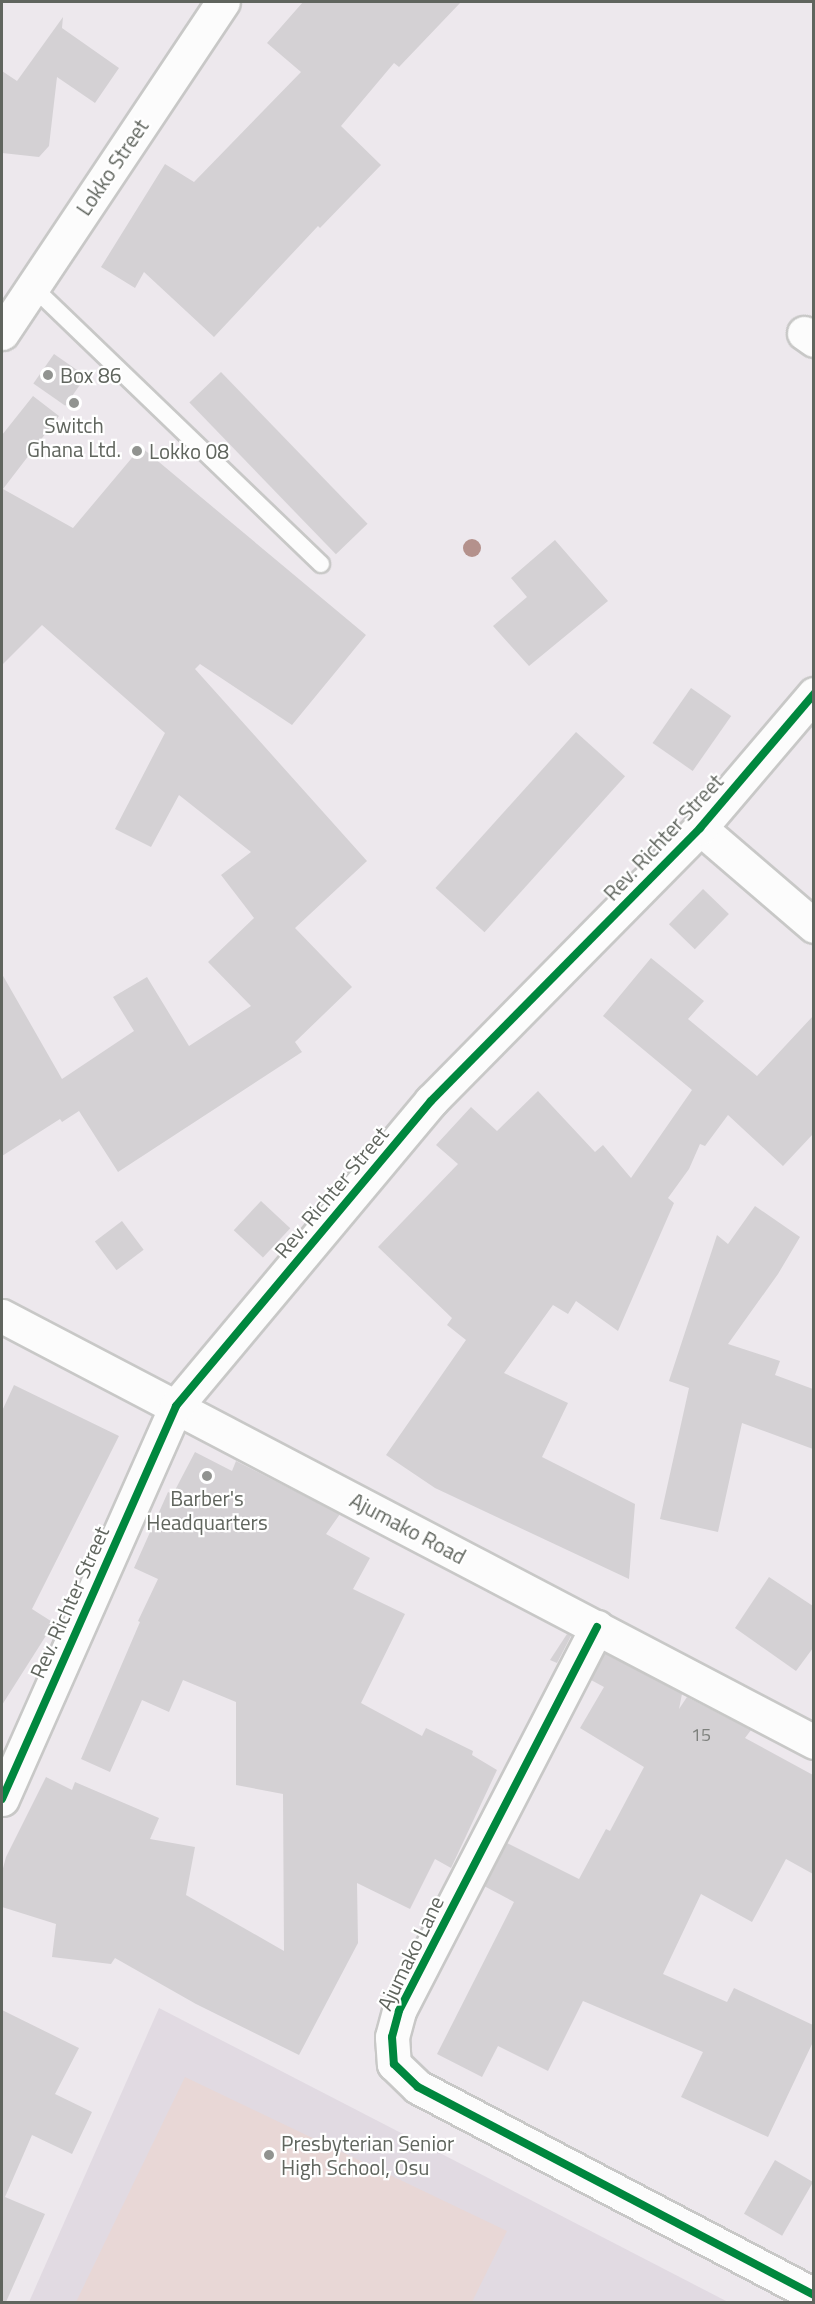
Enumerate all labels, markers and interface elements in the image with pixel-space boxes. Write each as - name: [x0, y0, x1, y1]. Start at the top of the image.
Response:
- street label: Lokko Street: [71, 114, 153, 220]
- place label: Box 86: [60, 362, 121, 388]
- marker: Box 86: [41, 368, 55, 382]
- marker: Switch Ghana Ltd.: [67, 396, 81, 410]
- place label: Switch Ghana Ltd.: [27, 412, 121, 462]
- place label: Lokko 08: [149, 438, 229, 464]
- marker: Lokko 08: [130, 444, 144, 458]
- street label: Rev. Richter Street: [598, 769, 728, 905]
- street label: Rev. Richter Street: [269, 1121, 393, 1263]
- marker: Barber's Headquarters: [200, 1469, 214, 1483]
- place label: Barber's Headquarters: [146, 1485, 268, 1535]
- street label: Ajumako Road: [346, 1487, 470, 1569]
- street label: Rev. Richter Street: [24, 1522, 114, 1682]
- house number: 15: [691, 1724, 711, 1746]
- street label: Ajumako Lane: [371, 1892, 449, 2014]
- place label: Presbyterian Senior High School, Osu: [281, 2130, 454, 2180]
- marker: Presbyterian Senior High School, Osu: [262, 2148, 276, 2162]

